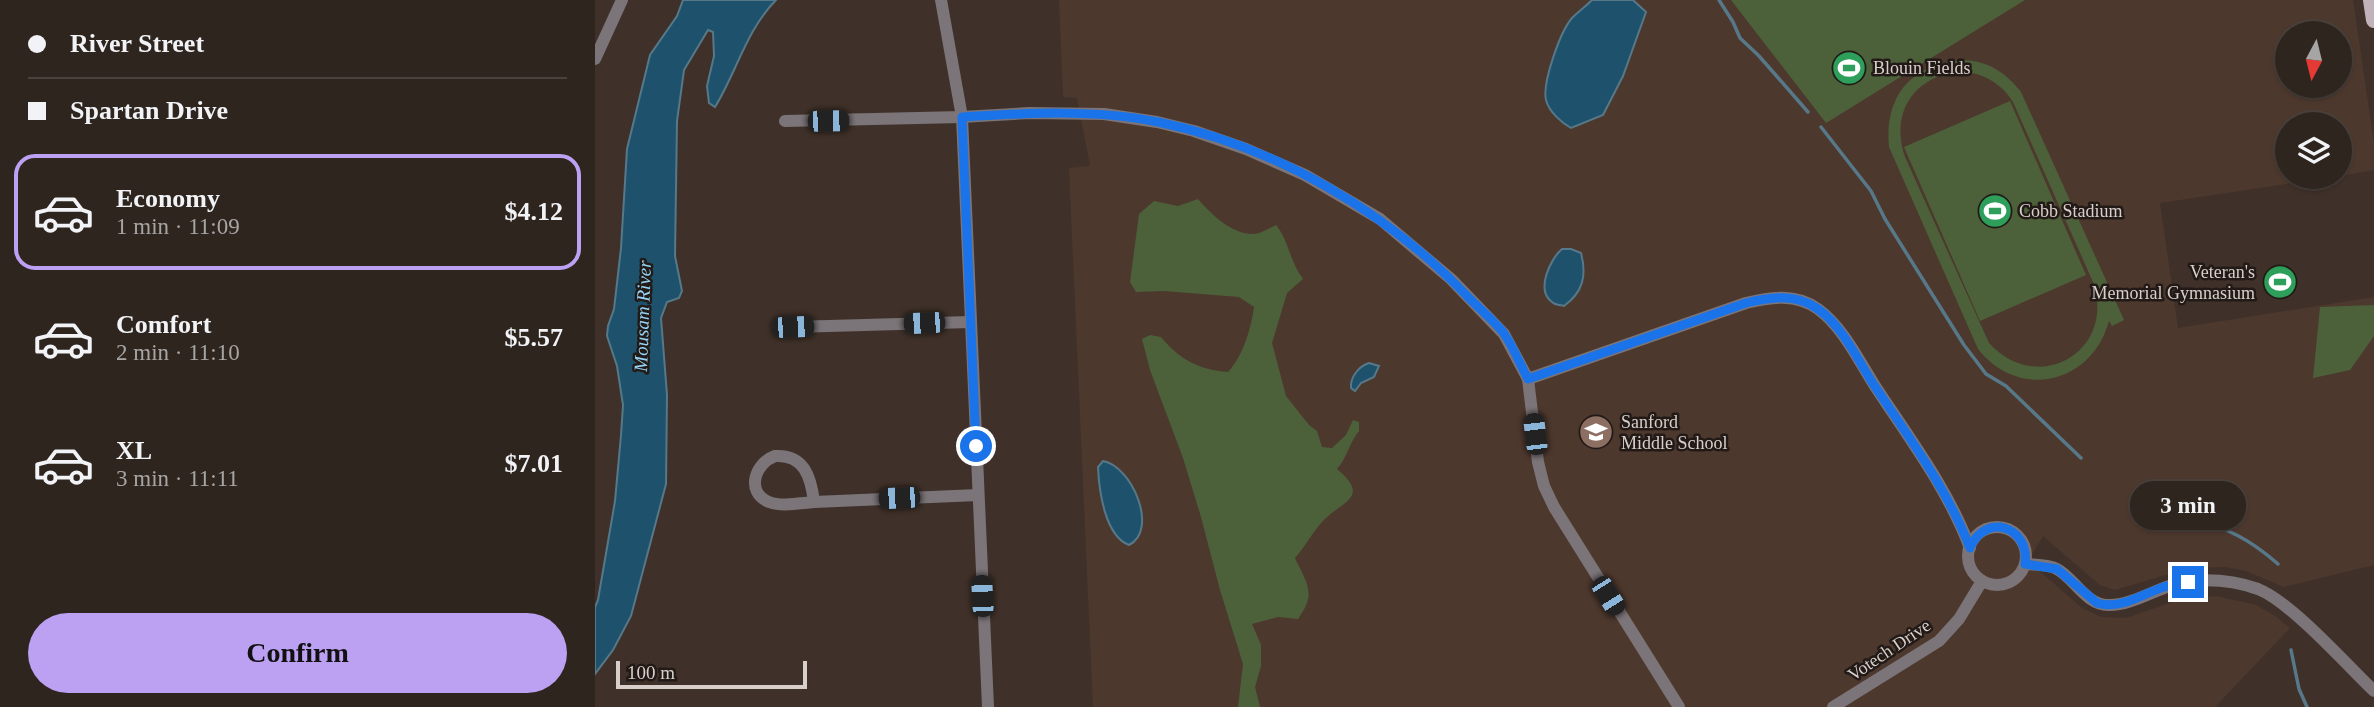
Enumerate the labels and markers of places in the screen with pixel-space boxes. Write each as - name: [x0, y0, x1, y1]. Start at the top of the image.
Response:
- sports icon: Blouin Fields: [1830, 49, 1868, 87]
- place label: Blouin Fields: [1873, 58, 1971, 78]
- sports icon: Cobb Stadium: [1976, 192, 2014, 230]
- place label: Cobb Stadium: [2019, 201, 2123, 221]
- place label: Veteran's Memorial Gymnasium: [2092, 262, 2255, 303]
- sports icon: Veteran's Memorial Gymnasium: [2261, 263, 2299, 301]
- place label: Sanford Middle School: [1621, 412, 1728, 453]
- school or university icon: Sanford Middle School: [1577, 413, 1615, 451]

